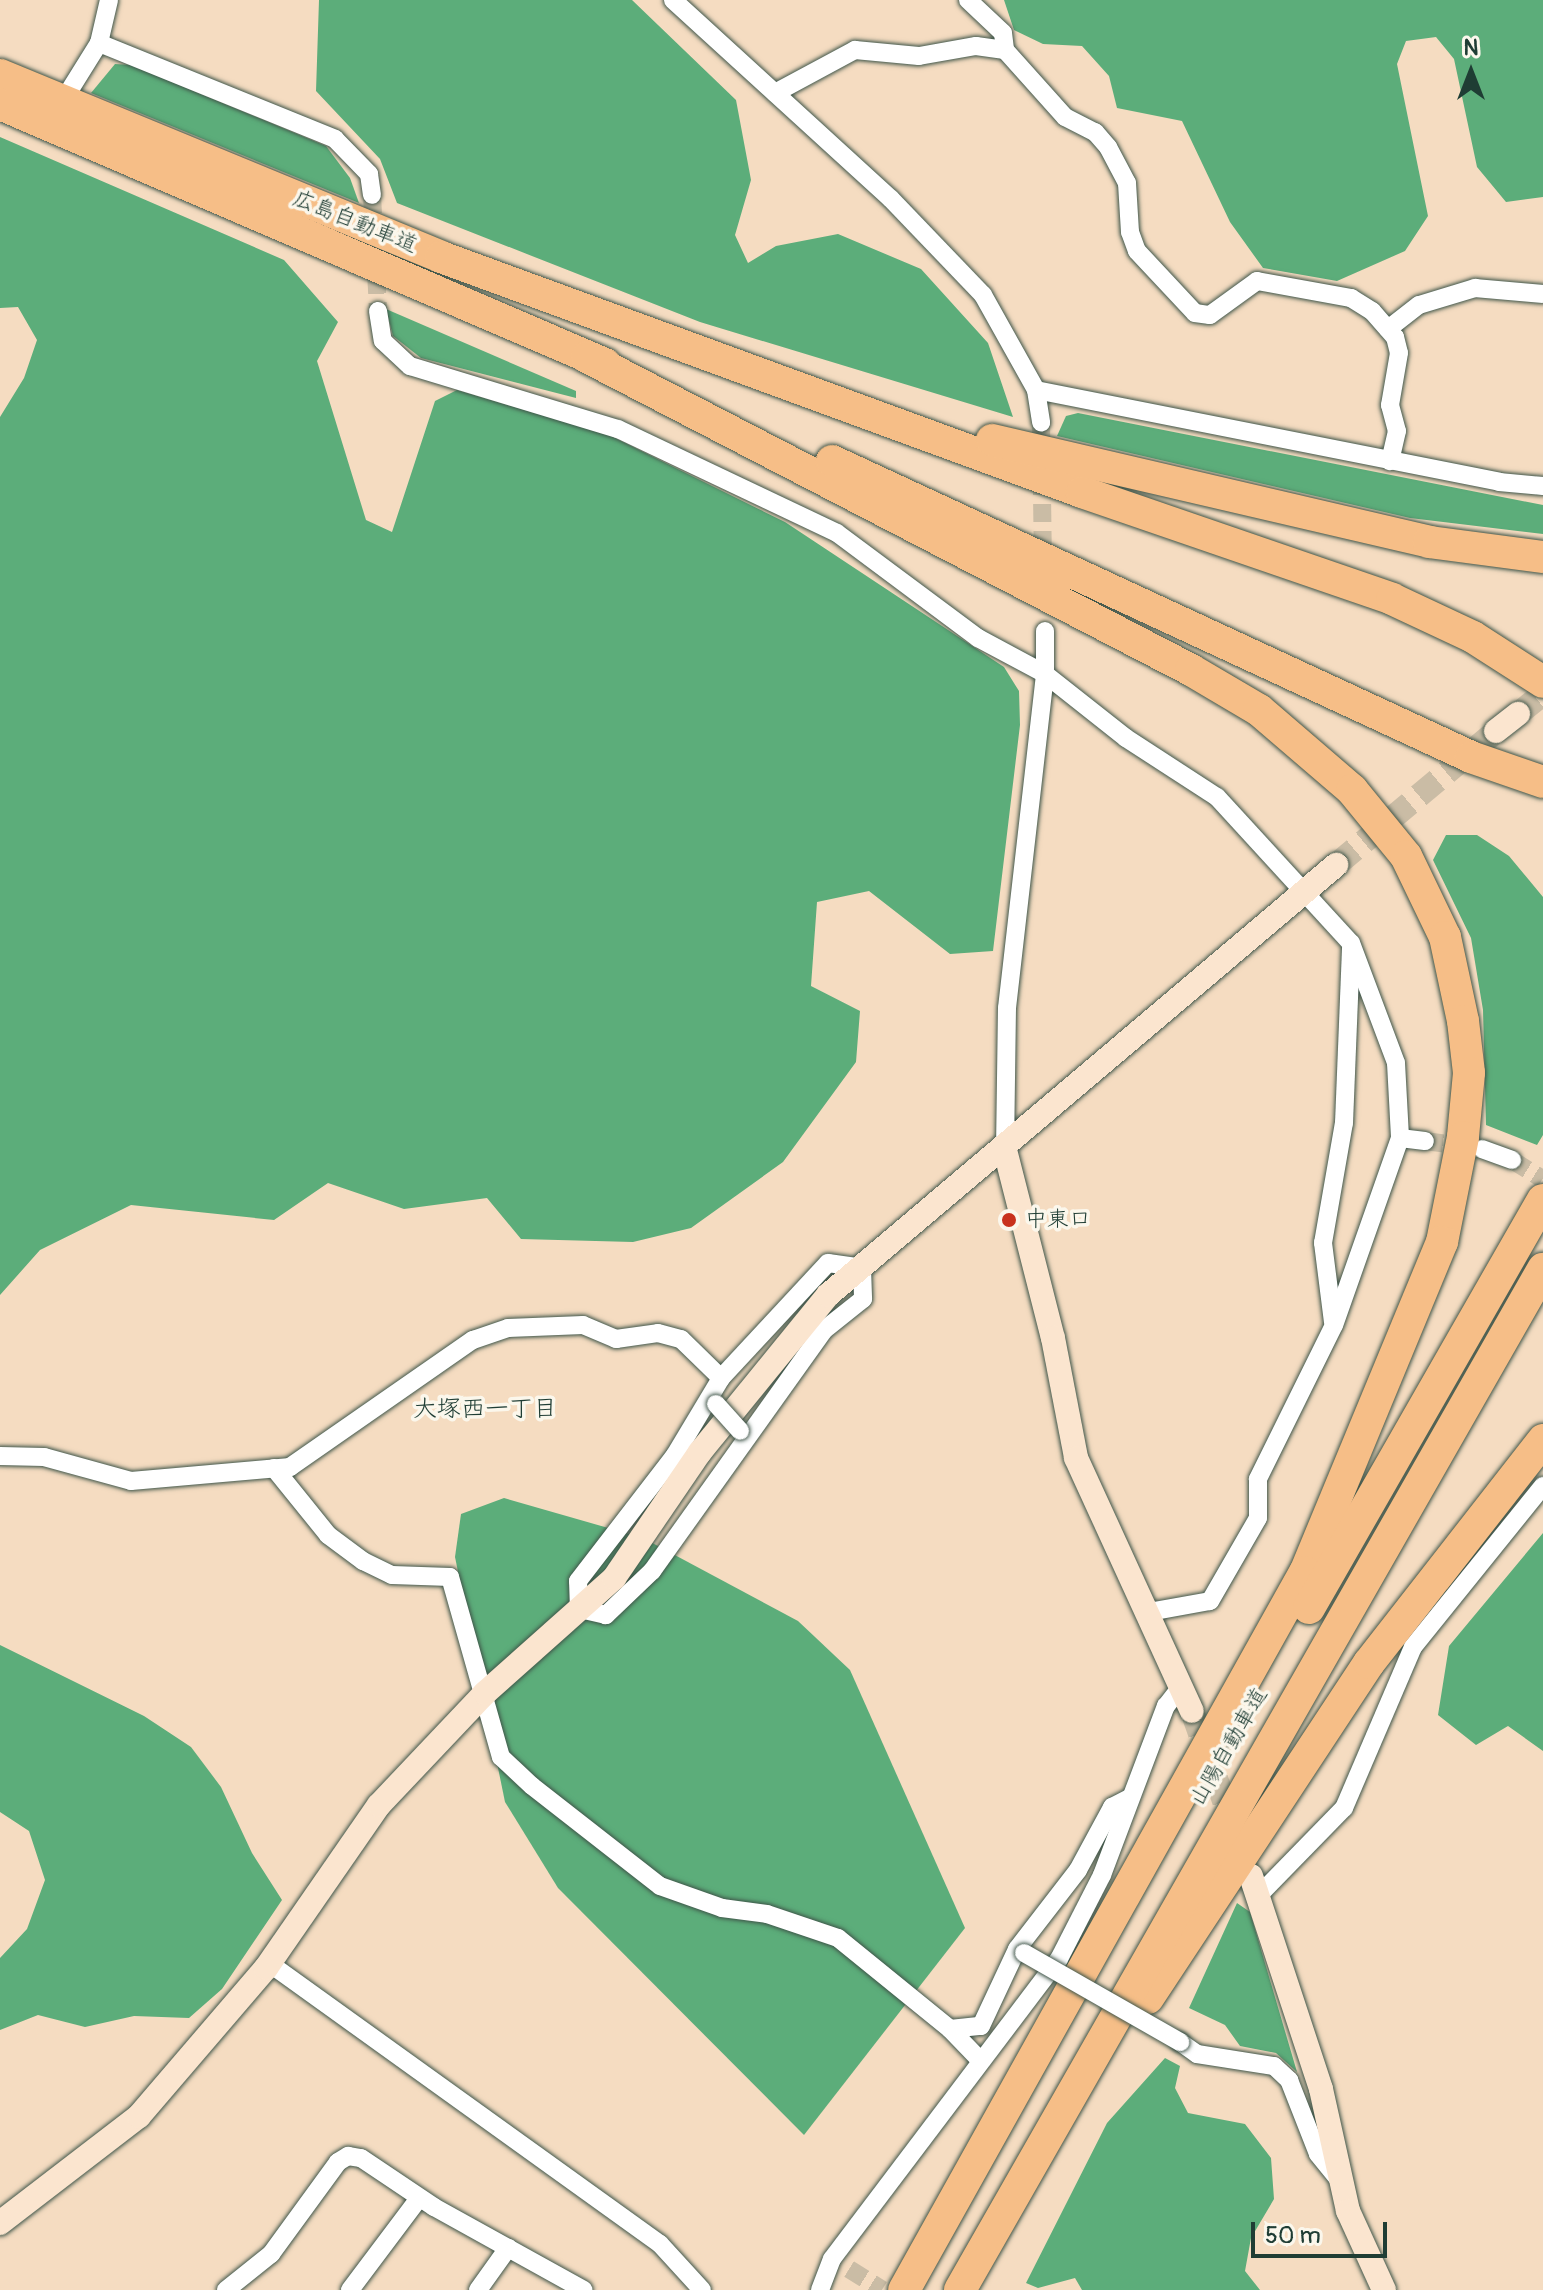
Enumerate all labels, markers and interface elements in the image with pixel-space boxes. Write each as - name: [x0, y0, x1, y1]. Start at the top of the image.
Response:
- north arrow: [1431, 32, 1511, 112]
- text: N: [1464, 34, 1478, 62]
- street label: 広島自動車道: [289, 185, 421, 259]
- place label: 中東口: [1025, 1207, 1091, 1233]
- marker: 中東口: [1000, 1211, 1018, 1229]
- district label: 大塚西一丁目: [413, 1395, 557, 1423]
- street label: 山陽自動車道: [1185, 1683, 1273, 1811]
- scale bar: [1255, 2206, 1391, 2256]
- text: 50 m: [1265, 2221, 1321, 2250]

